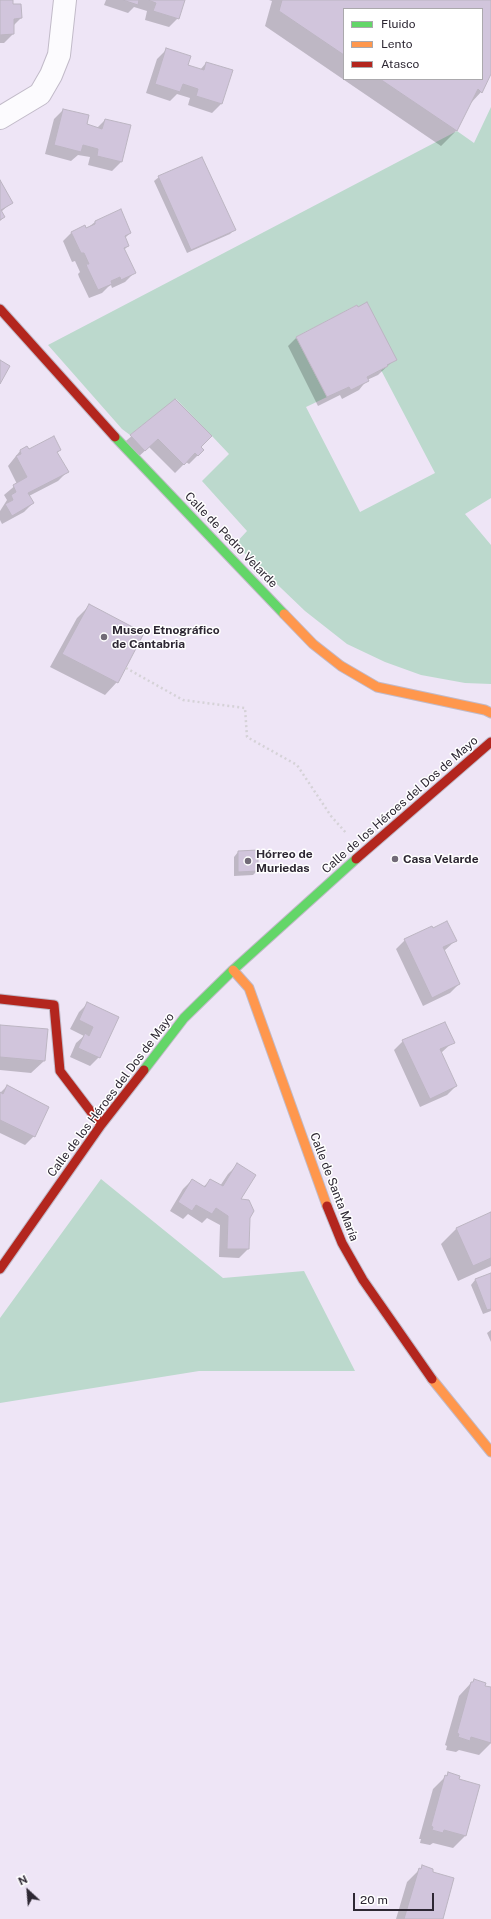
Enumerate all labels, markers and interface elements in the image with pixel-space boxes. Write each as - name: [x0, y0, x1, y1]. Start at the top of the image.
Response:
- legend: [343, 8, 483, 80]
- text: Fluido: [381, 17, 416, 31]
- text: Lento: [381, 37, 412, 51]
- text: Atasco: [381, 57, 419, 71]
- street label: Calle de Pedro Velarde: [182, 489, 280, 591]
- place label: Museo Etnográfico de Cantabria: [112, 623, 220, 651]
- marker: Museo Etnográfico de Cantabria: [99, 632, 109, 642]
- street label: Calle de los Héroes del Dos de Mayo: [319, 733, 481, 877]
- place label: Hórreo de Muriedas: [256, 847, 313, 875]
- place label: Casa Velarde: [403, 852, 479, 866]
- marker: Casa Velarde: [390, 854, 400, 864]
- marker: Hórreo de Muriedas: [243, 856, 253, 866]
- street label: Calle de los Héroes del Dos de Mayo: [45, 1010, 177, 1180]
- street label: Calle de Santa María: [307, 1131, 361, 1243]
- north arrow: [8, 1871, 48, 1911]
- text: N: [16, 1873, 29, 1887]
- scale bar: [355, 1885, 436, 1911]
- text: 20 m: [360, 1893, 388, 1907]

